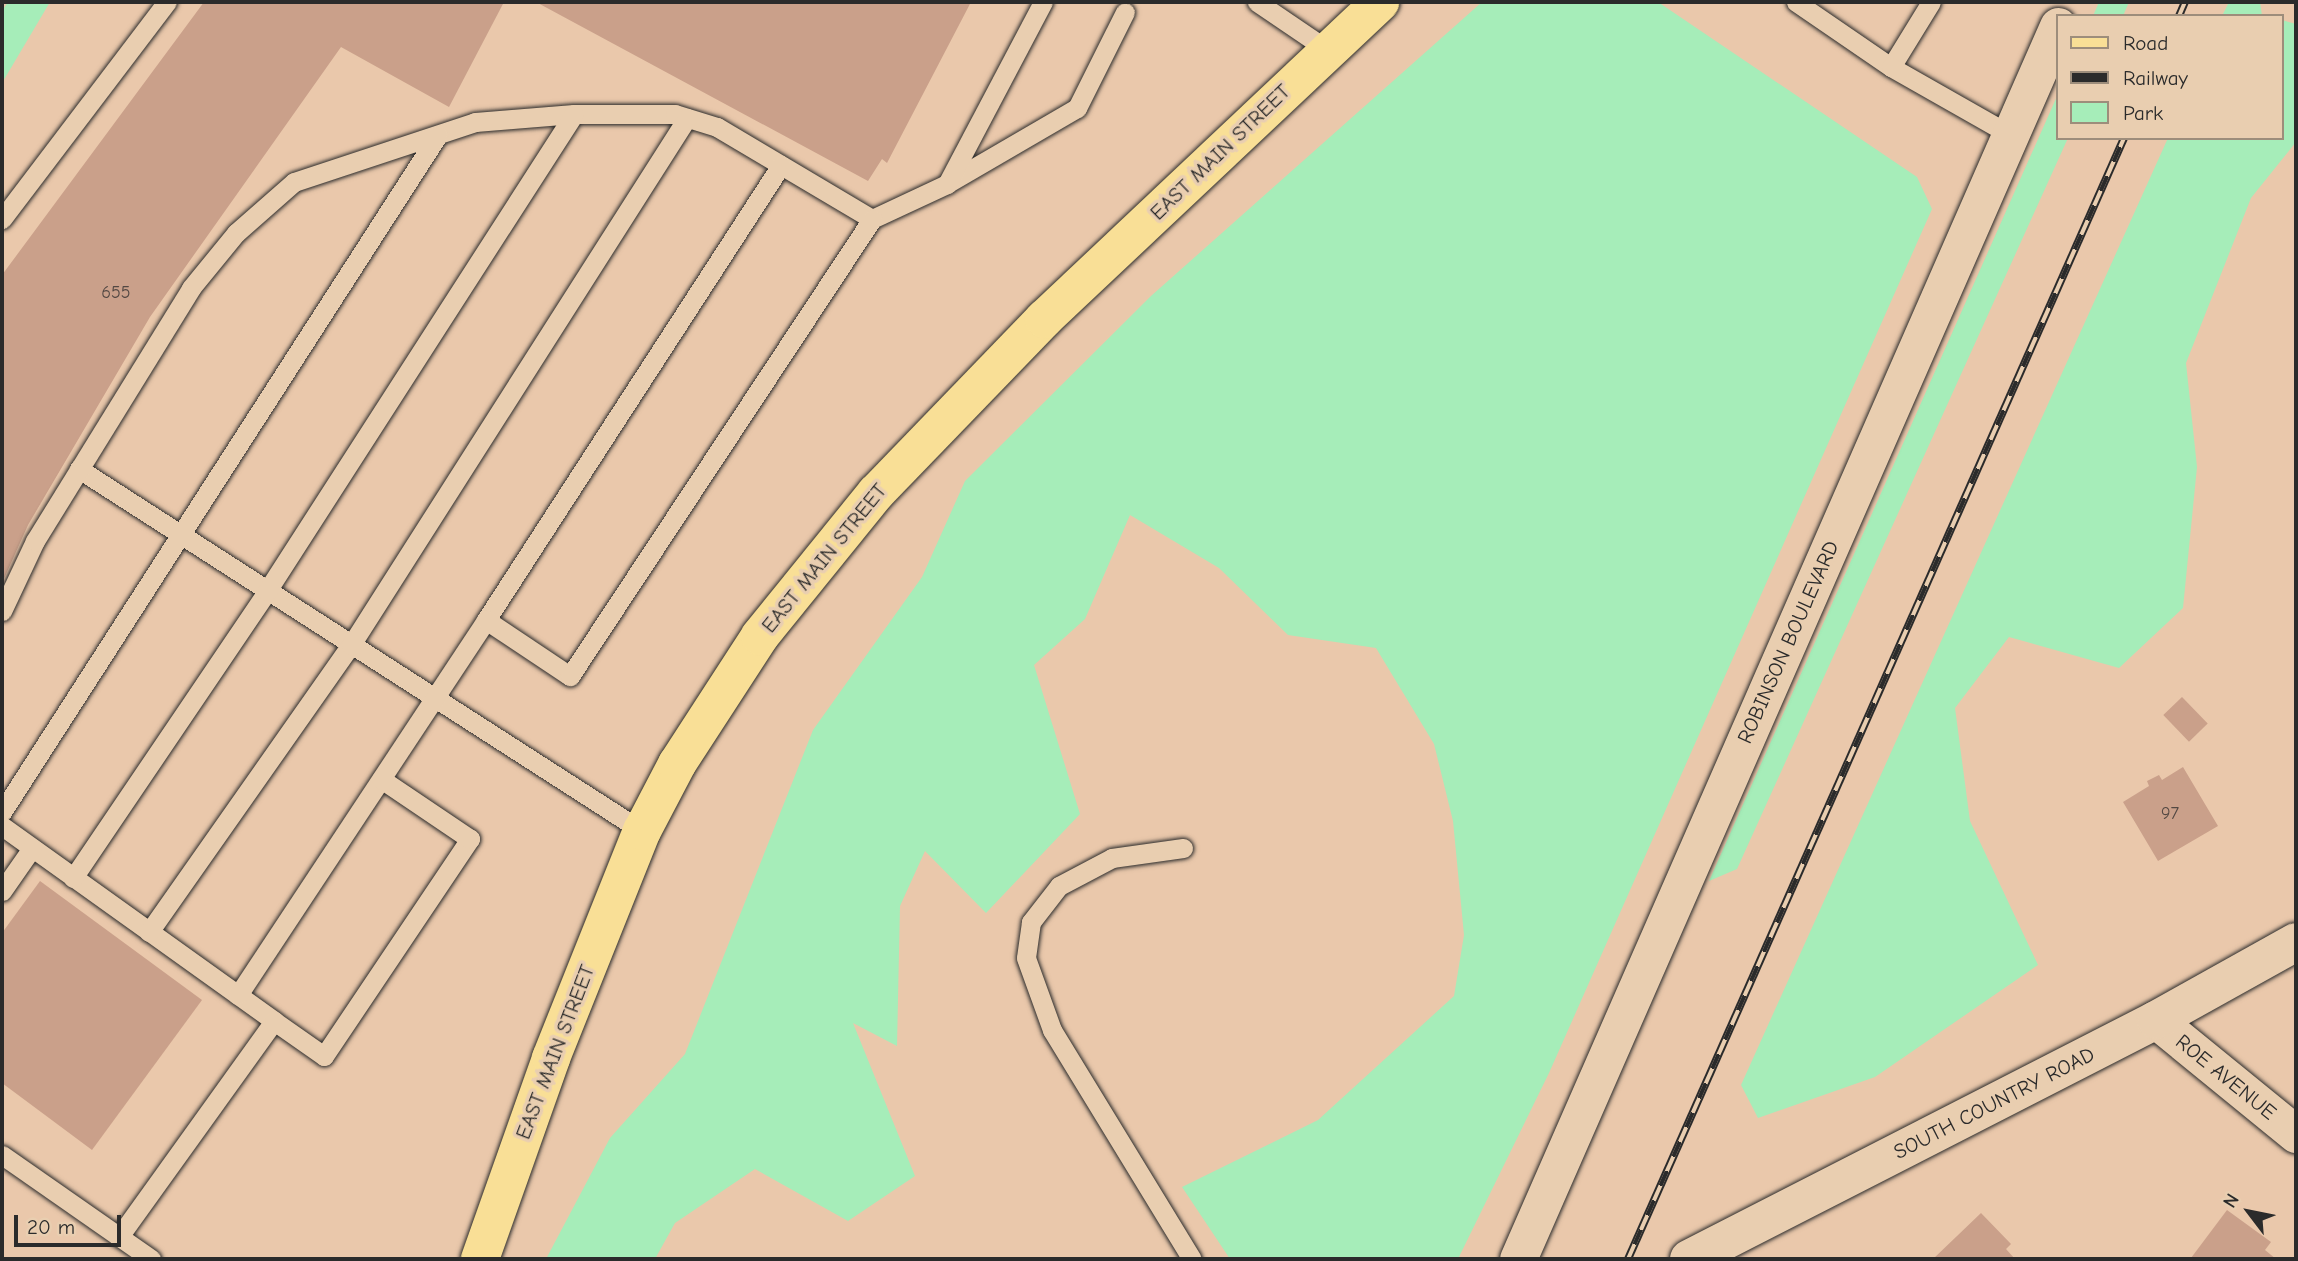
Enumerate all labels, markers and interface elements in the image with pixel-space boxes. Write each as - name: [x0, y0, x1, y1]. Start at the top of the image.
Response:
- legend: [2056, 14, 2284, 140]
- text: Road: [2123, 31, 2168, 55]
- text: Railway: [2123, 66, 2188, 90]
- street label: EAST MAIN STREET: [1145, 79, 1295, 225]
- text: Park: [2123, 101, 2163, 125]
- house number: 655: [101, 282, 131, 304]
- street label: EAST MAIN STREET: [756, 478, 892, 638]
- street label: ROBINSON BOULEVARD: [1732, 537, 1844, 747]
- house number: 97: [2161, 803, 2179, 825]
- street label: EAST MAIN STREET: [510, 961, 600, 1143]
- street label: ROE AVENUE: [2171, 1029, 2281, 1125]
- street label: SOUTH COUNTRY ROAD: [1889, 1041, 2099, 1165]
- north arrow: [2214, 1177, 2284, 1247]
- text: N: [2219, 1190, 2244, 1212]
- scale bar: [18, 1202, 124, 1246]
- text: 20 m: [27, 1215, 75, 1239]

